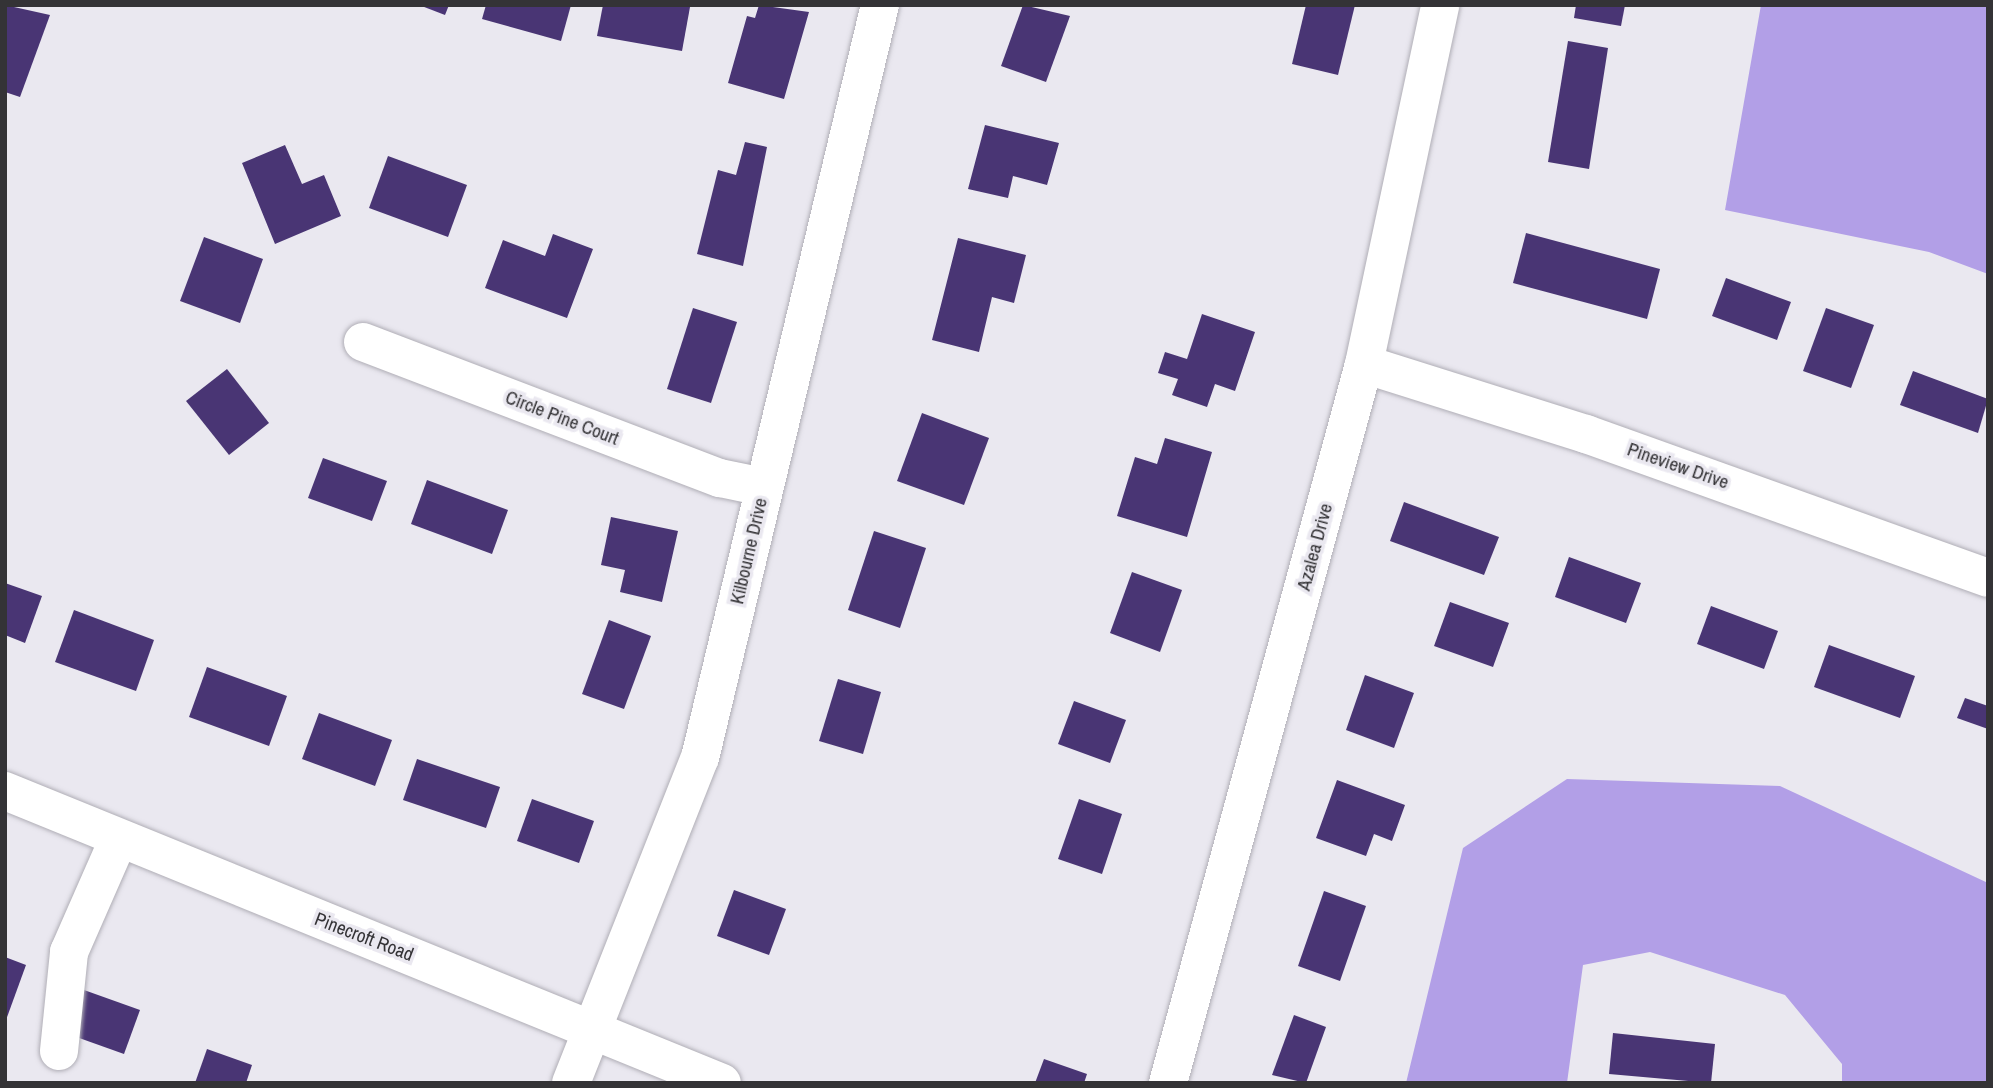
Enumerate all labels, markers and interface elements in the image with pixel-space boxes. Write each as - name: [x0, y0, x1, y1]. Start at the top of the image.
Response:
- street label: Circle Pine Court: [502, 386, 622, 450]
- street label: Pineview Drive: [1624, 438, 1732, 494]
- street label: Kilbourne Drive: [726, 496, 772, 606]
- street label: Azalea Drive: [1292, 501, 1338, 593]
- street label: Pinecroft Road: [311, 908, 417, 966]

